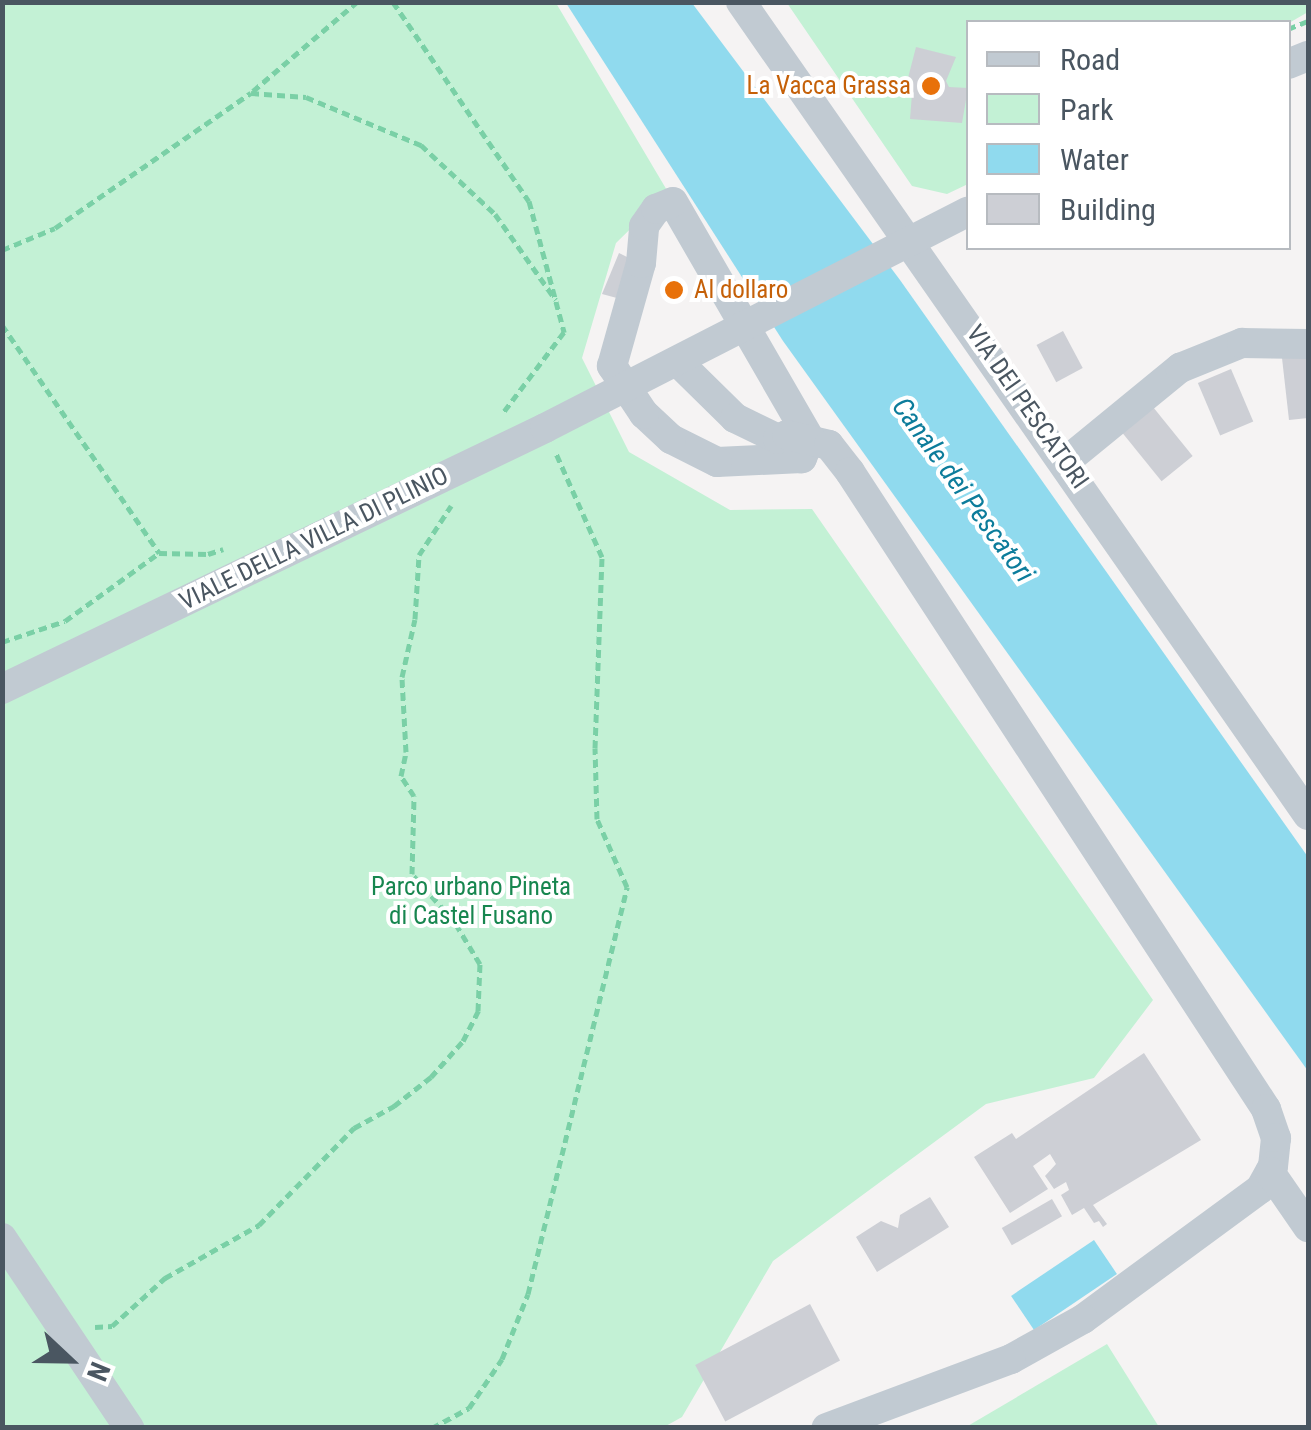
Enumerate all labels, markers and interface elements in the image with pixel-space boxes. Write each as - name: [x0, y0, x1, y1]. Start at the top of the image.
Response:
- legend: [966, 20, 1291, 250]
- text: Road: [1060, 42, 1120, 77]
- place label: La Vacca Grassa: [747, 71, 911, 101]
- marker: La Vacca Grassa: [920, 75, 942, 97]
- text: Park: [1060, 92, 1114, 127]
- text: Water: [1060, 142, 1129, 177]
- text: Building: [1060, 192, 1156, 227]
- place label: Al dollaro: [694, 275, 788, 305]
- marker: Al dollaro: [663, 279, 685, 301]
- street label: VIA DEI PESCATORI: [959, 319, 1095, 495]
- water label: Canale dei Pescatori: [885, 391, 1041, 589]
- street label: VIALE DELLA VILLA DI PLINIO: [175, 461, 453, 617]
- park label: Parco urbano Pineta di Castel Fusano: [371, 873, 571, 932]
- north arrow: [20, 1310, 120, 1410]
- text: N: [80, 1357, 117, 1386]

